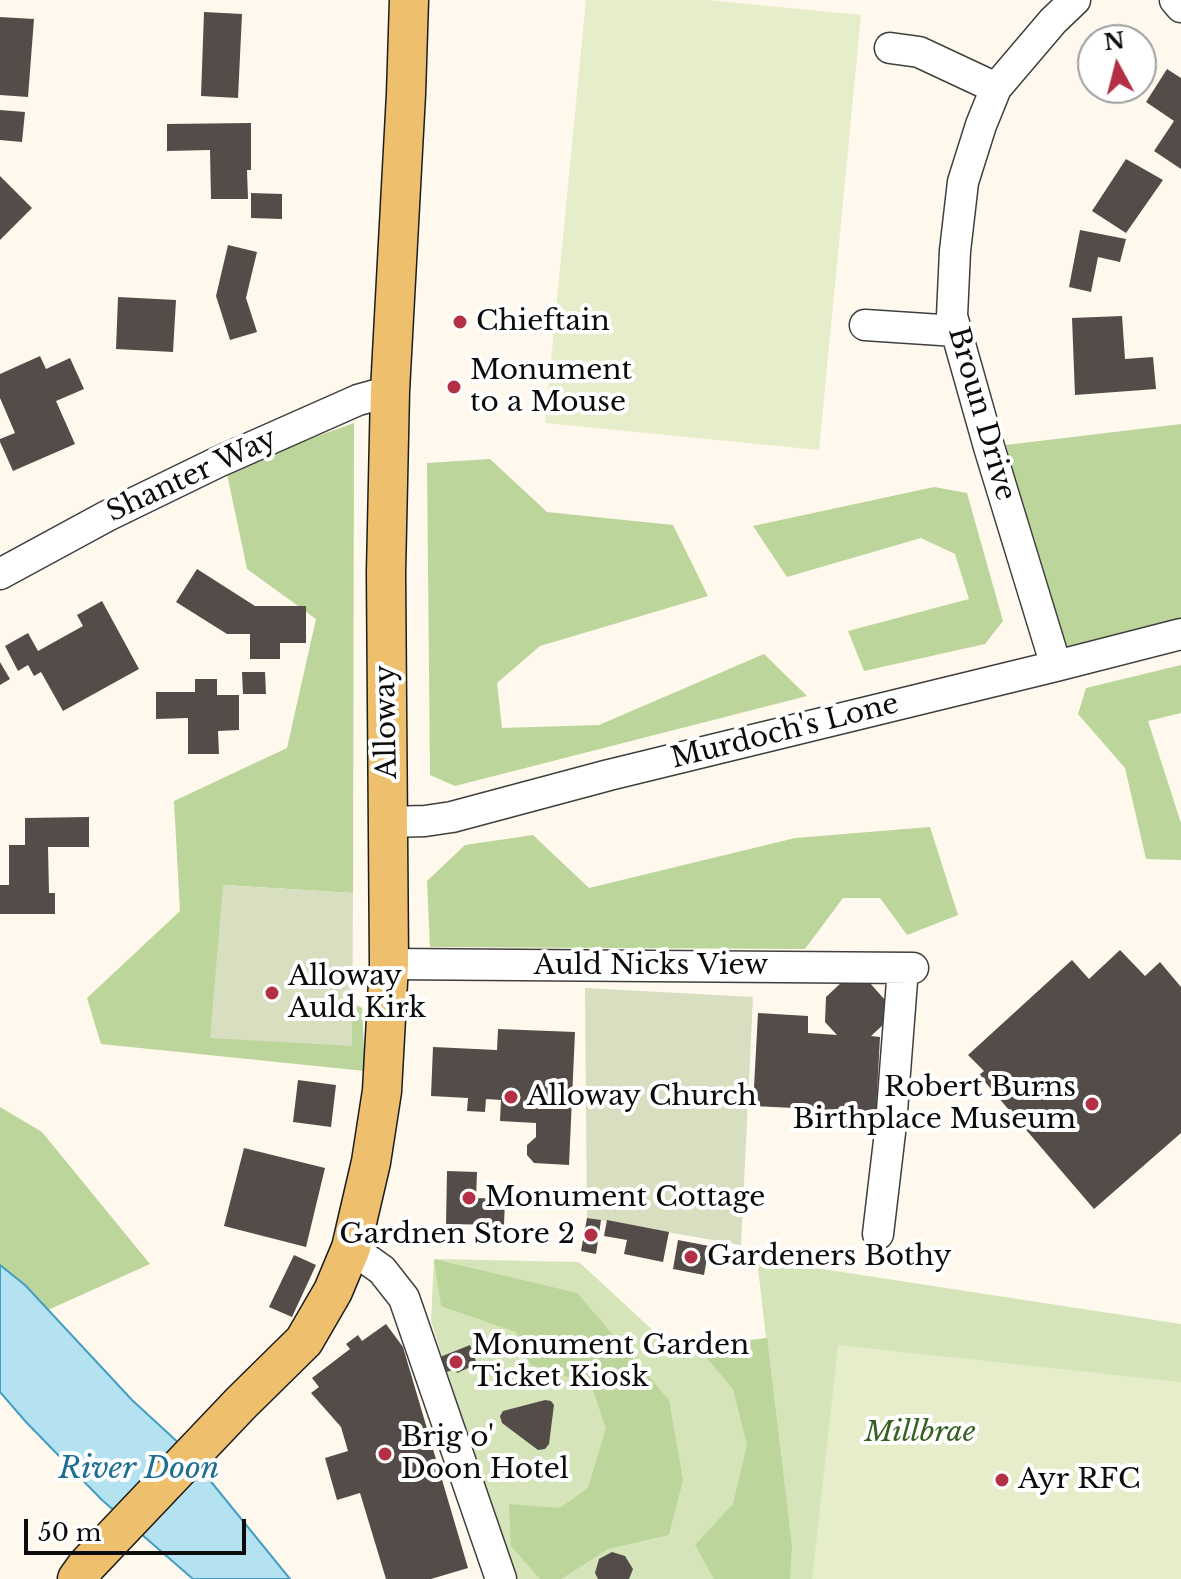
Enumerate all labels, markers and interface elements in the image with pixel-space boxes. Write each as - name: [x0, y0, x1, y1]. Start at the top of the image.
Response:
- north arrow: [1077, 24, 1157, 104]
- text: N: [1102, 27, 1126, 56]
- place label: Chieftain: [476, 305, 610, 339]
- marker: Chieftain: [451, 313, 469, 331]
- street label: Broun Drive: [940, 323, 1022, 505]
- place label: Monument to a Mouse: [470, 354, 632, 420]
- marker: Monument to a Mouse: [445, 378, 463, 396]
- street label: Shanter Way: [102, 422, 282, 530]
- street label: Alloway: [369, 665, 405, 779]
- street label: Murdoch's Lone: [668, 688, 902, 776]
- street label: Auld Nicks View: [534, 949, 768, 983]
- place label: Alloway Auld Kirk: [288, 960, 426, 1026]
- marker: Alloway Auld Kirk: [263, 984, 281, 1002]
- place label: Robert Burns Birthplace Museum: [793, 1071, 1076, 1137]
- place label: Alloway Church: [527, 1080, 757, 1114]
- marker: Alloway Church: [502, 1088, 520, 1106]
- marker: Robert Burns Birthplace Museum: [1083, 1095, 1101, 1113]
- place label: Monument Cottage: [485, 1181, 765, 1215]
- marker: Monument Cottage: [460, 1189, 478, 1207]
- place label: Gardnen Store 2: [339, 1218, 575, 1252]
- marker: Gardnen Store 2: [582, 1226, 600, 1244]
- place label: Gardeners Bothy: [707, 1240, 951, 1274]
- marker: Gardeners Bothy: [682, 1248, 700, 1266]
- place label: Monument Garden Ticket Kiosk: [472, 1329, 749, 1395]
- marker: Monument Garden Ticket Kiosk: [447, 1353, 465, 1371]
- park label: Millbrae: [864, 1416, 976, 1450]
- place label: Brig o' Doon Hotel: [401, 1421, 569, 1487]
- marker: Brig o' Doon Hotel: [376, 1445, 394, 1463]
- water label: River Doon: [59, 1452, 219, 1488]
- place label: Ayr RFC: [1018, 1463, 1140, 1497]
- marker: Ayr RFC: [993, 1471, 1011, 1489]
- scale bar: [28, 1503, 250, 1553]
- text: 50 m: [38, 1518, 101, 1547]

